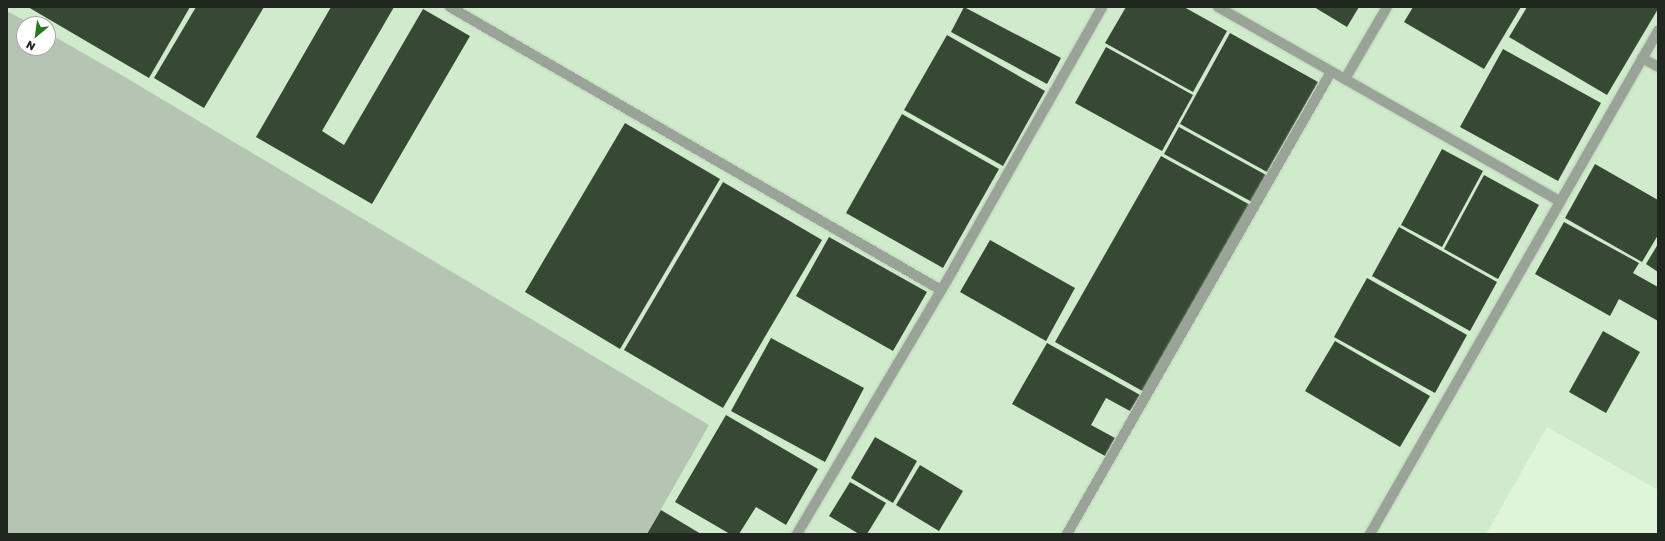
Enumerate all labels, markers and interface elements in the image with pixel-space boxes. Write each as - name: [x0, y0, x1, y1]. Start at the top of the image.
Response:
- north arrow: [16, 16, 56, 56]
- text: N: [24, 38, 37, 54]

